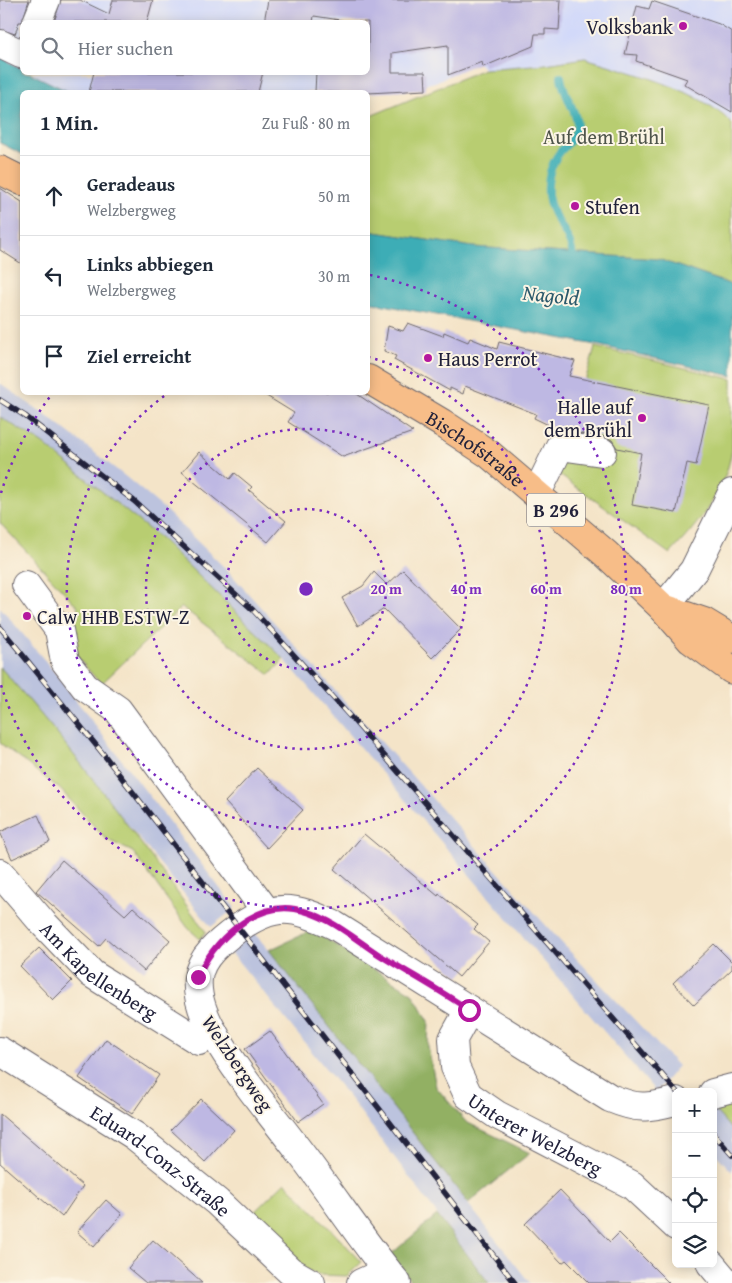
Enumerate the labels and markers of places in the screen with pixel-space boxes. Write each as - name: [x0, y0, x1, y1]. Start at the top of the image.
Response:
- place label: Volksbank: [586, 12, 674, 41]
- marker: Volksbank: [677, 20, 689, 32]
- place label: Stufen: [585, 192, 640, 221]
- marker: Stufen: [569, 200, 581, 212]
- place label: Haus Perrot: [438, 344, 537, 373]
- marker: Haus Perrot: [422, 352, 434, 364]
- place label: Halle auf dem Brühl: [544, 392, 635, 444]
- marker: Halle auf dem Brühl: [636, 412, 648, 424]
- centre of rings: [297, 580, 315, 598]
- place label: Calw HHB ESTW-Z: [37, 602, 189, 631]
- marker: Calw HHB ESTW-Z: [21, 610, 33, 622]

